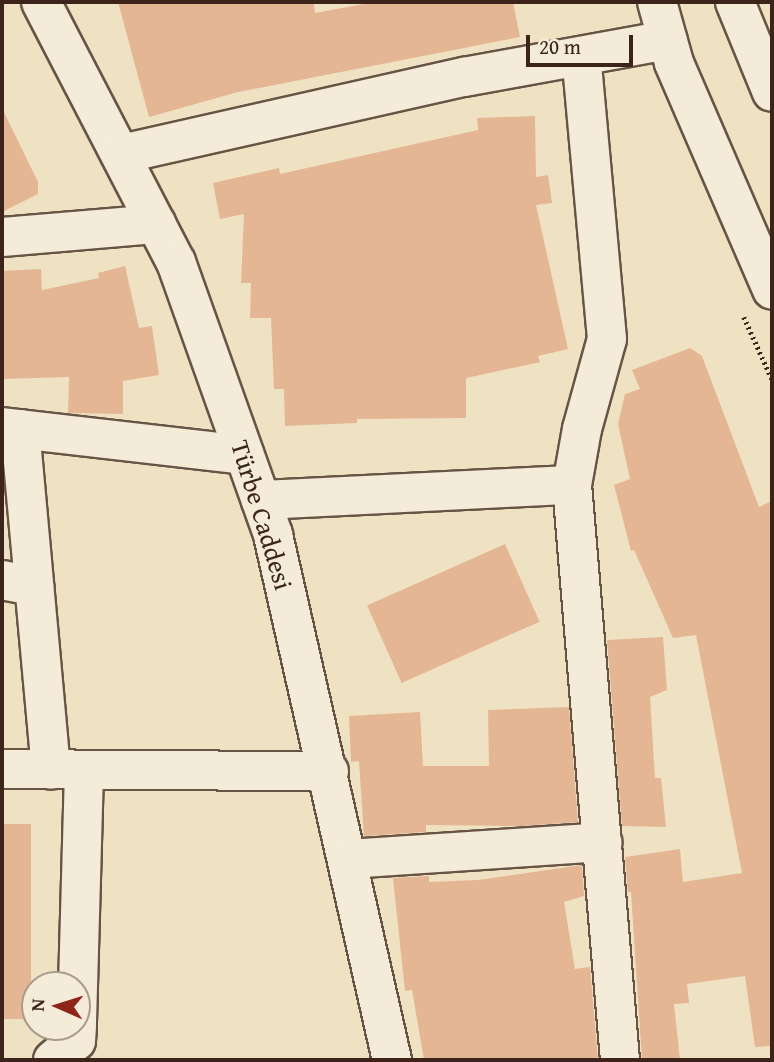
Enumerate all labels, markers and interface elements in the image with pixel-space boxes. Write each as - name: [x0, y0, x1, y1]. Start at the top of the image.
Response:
- scale bar: [529, 21, 636, 65]
- text: 20 m: [539, 31, 581, 62]
- street label: Türbe Caddesi: [224, 436, 300, 594]
- north arrow: [21, 971, 91, 1041]
- text: N: [23, 998, 51, 1012]

